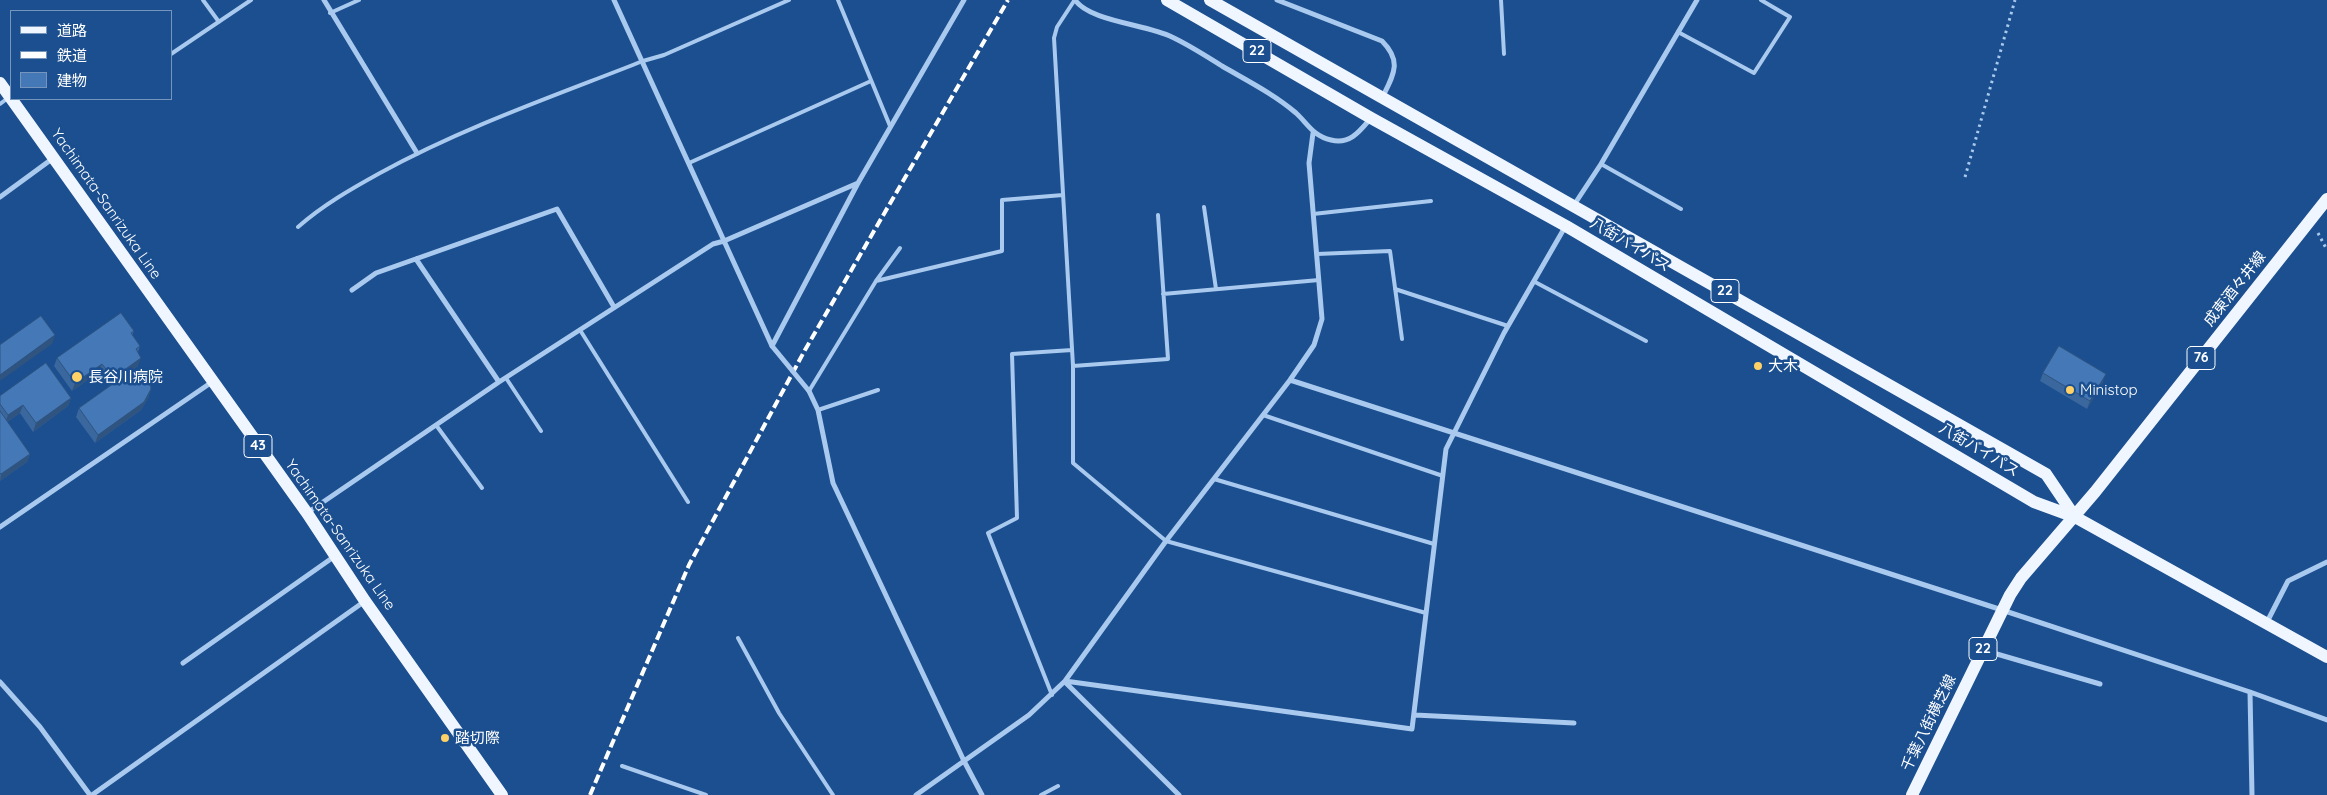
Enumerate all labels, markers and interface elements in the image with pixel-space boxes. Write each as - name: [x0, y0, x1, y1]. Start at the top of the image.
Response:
- legend: [10, 10, 172, 100]
- text: 道路: [57, 21, 87, 40]
- road number: 22: [1243, 40, 1271, 62]
- text: 鉄道: [57, 46, 87, 65]
- text: 建物: [57, 71, 87, 90]
- street label: Yachimata-Sanrizuka Line: [47, 125, 165, 283]
- street label: 八街バイパス: [1587, 214, 1673, 276]
- street label: 成東酒々井線: [2200, 248, 2270, 330]
- road number: 22: [1711, 280, 1739, 302]
- road number: 76: [2187, 346, 2215, 369]
- place label: 大木: [1768, 357, 1798, 375]
- marker: 大木: [1752, 360, 1764, 372]
- place label: 長谷川病院: [88, 368, 163, 386]
- marker: 長谷川病院: [70, 370, 84, 384]
- place label: Ministop: [2080, 381, 2138, 399]
- marker: Ministop: [2064, 384, 2076, 396]
- street label: 八街バイパス: [1936, 419, 2022, 481]
- road number: 43: [244, 434, 272, 458]
- street label: Yachimata-Sanrizuka Line: [281, 456, 399, 614]
- road number: 22: [1969, 638, 1997, 661]
- street label: 千葉八街横芝線: [1898, 672, 1960, 774]
- place label: 踏切際: [455, 729, 500, 747]
- marker: 踏切際: [439, 732, 451, 744]

